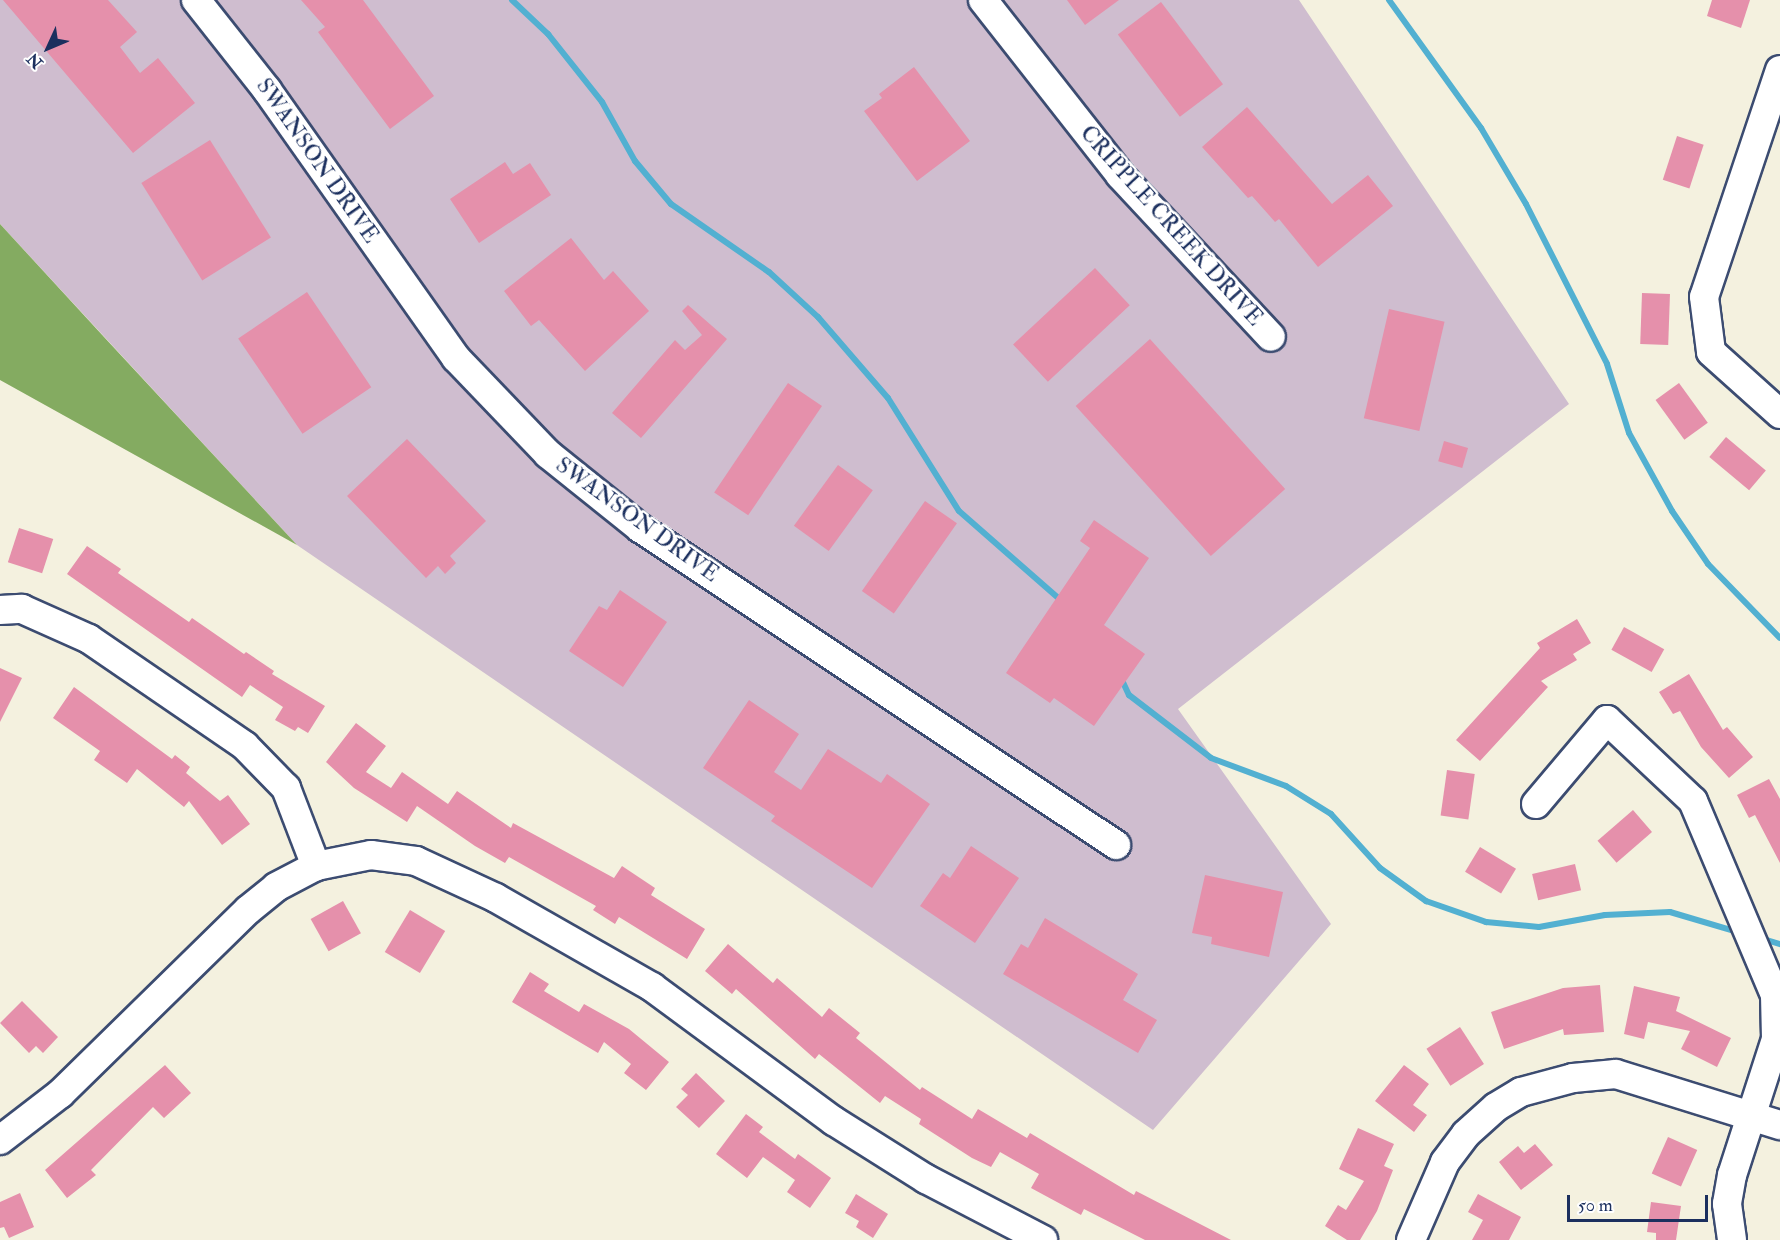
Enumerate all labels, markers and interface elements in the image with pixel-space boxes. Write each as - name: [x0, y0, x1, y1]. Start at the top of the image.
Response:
- north arrow: [18, 18, 78, 78]
- text: N: [23, 48, 47, 73]
- street label: SWANSON DRIVE: [250, 74, 384, 248]
- street label: CRIPPLE CREEK DRIVE: [1074, 121, 1268, 331]
- street label: SWANSON DRIVE: [550, 452, 724, 588]
- scale bar: [1570, 1183, 1711, 1221]
- text: 50 m: [1578, 1194, 1613, 1217]

